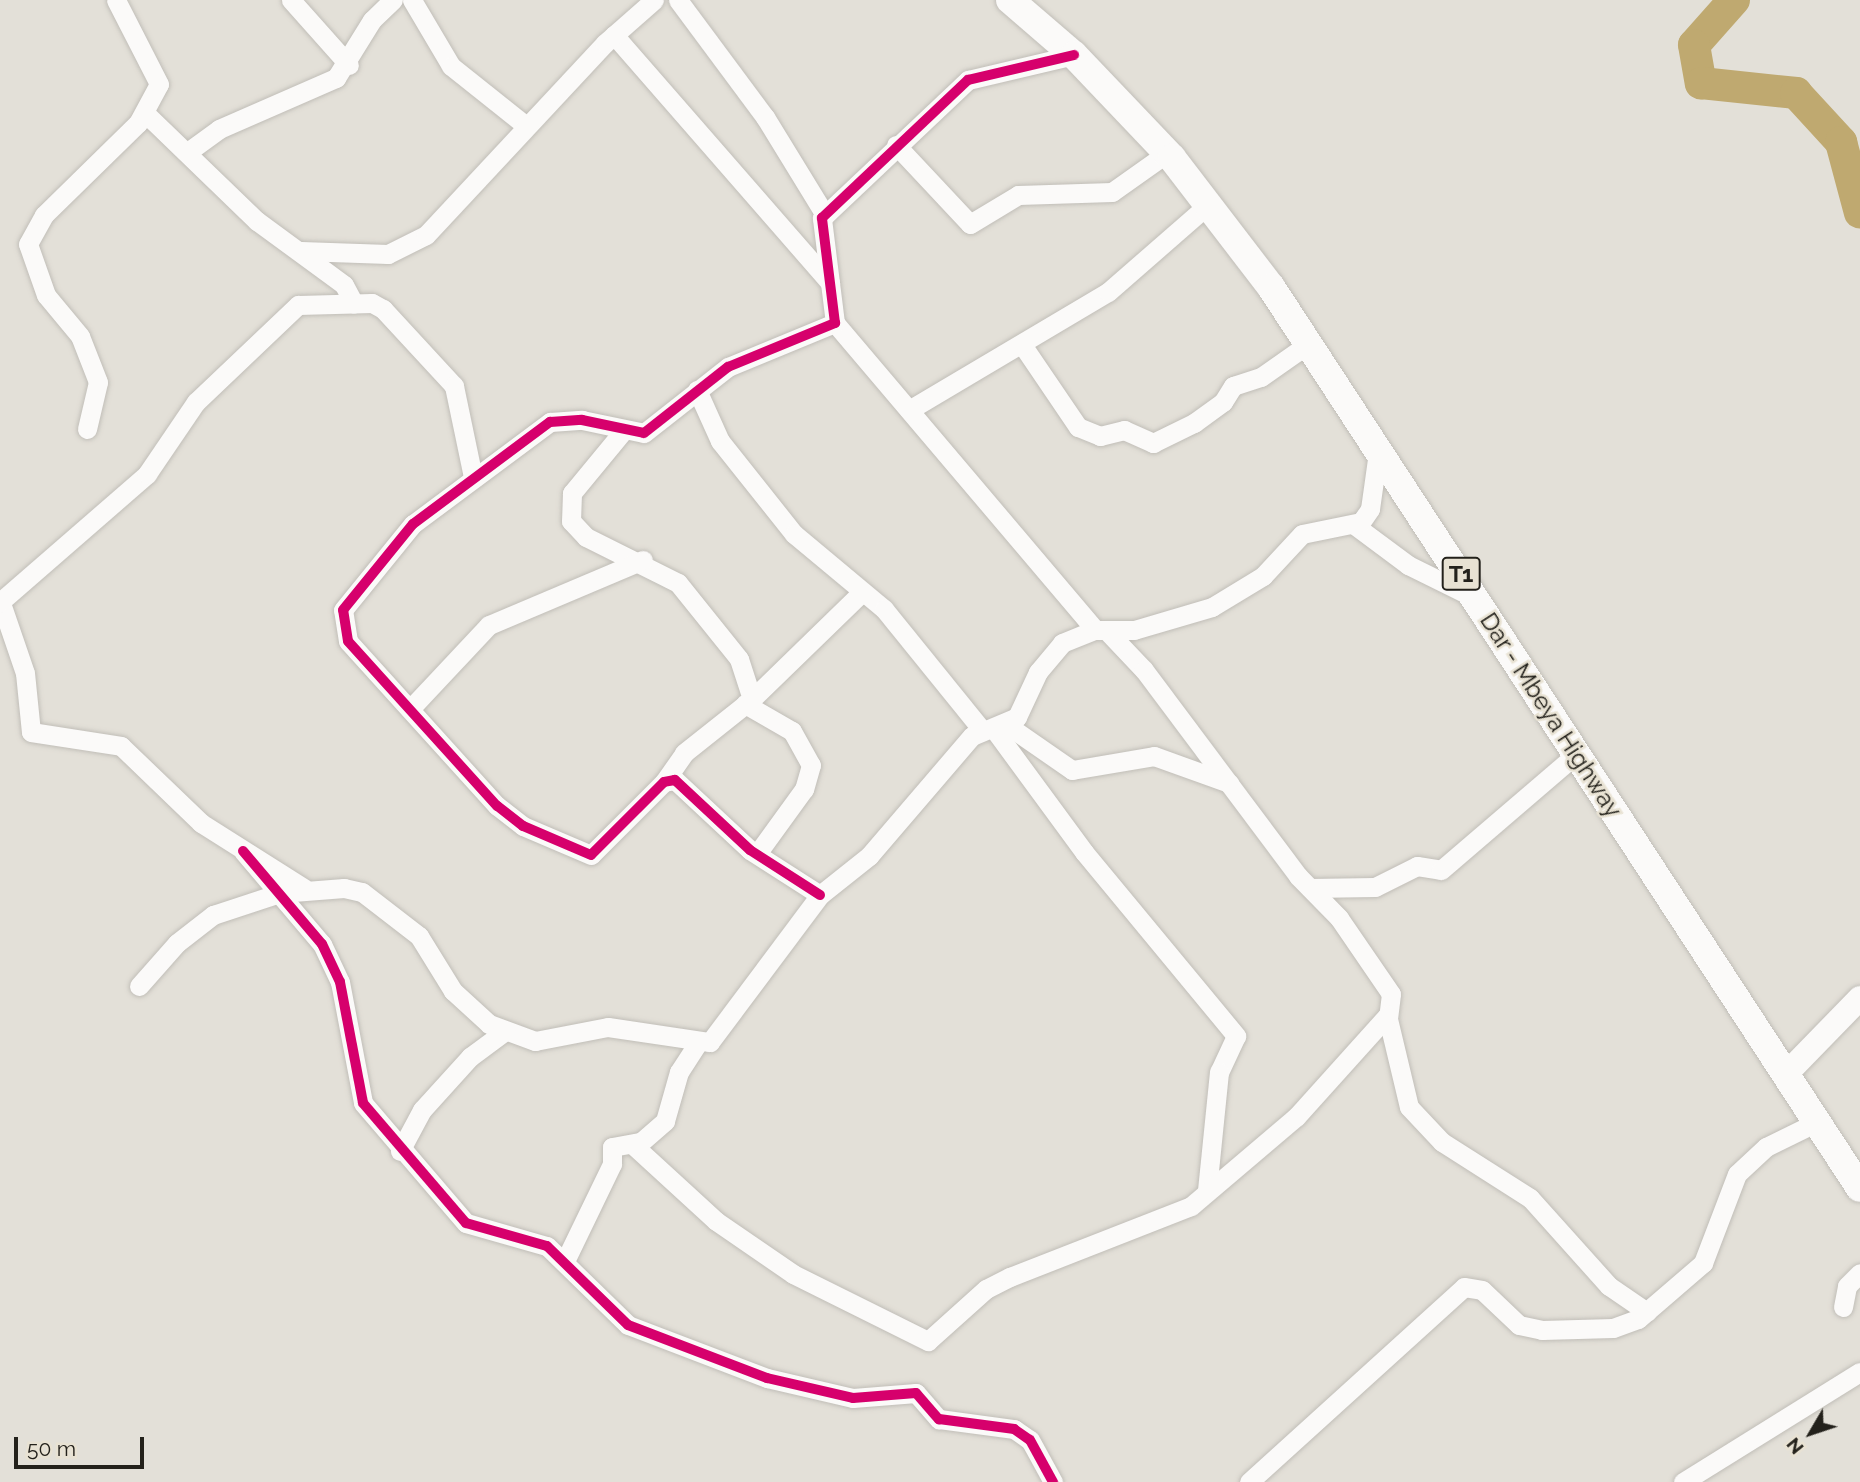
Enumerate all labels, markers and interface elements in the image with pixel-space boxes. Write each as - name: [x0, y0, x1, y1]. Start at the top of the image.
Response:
- road number: T1: [1440, 554, 1482, 594]
- street label: Dar - Mbeya Highway: [1474, 607, 1628, 823]
- north arrow: [1776, 1398, 1846, 1468]
- scale bar: [18, 1422, 147, 1466]
- text: N: [1782, 1434, 1808, 1459]
- text: 50 m: [27, 1436, 76, 1461]

